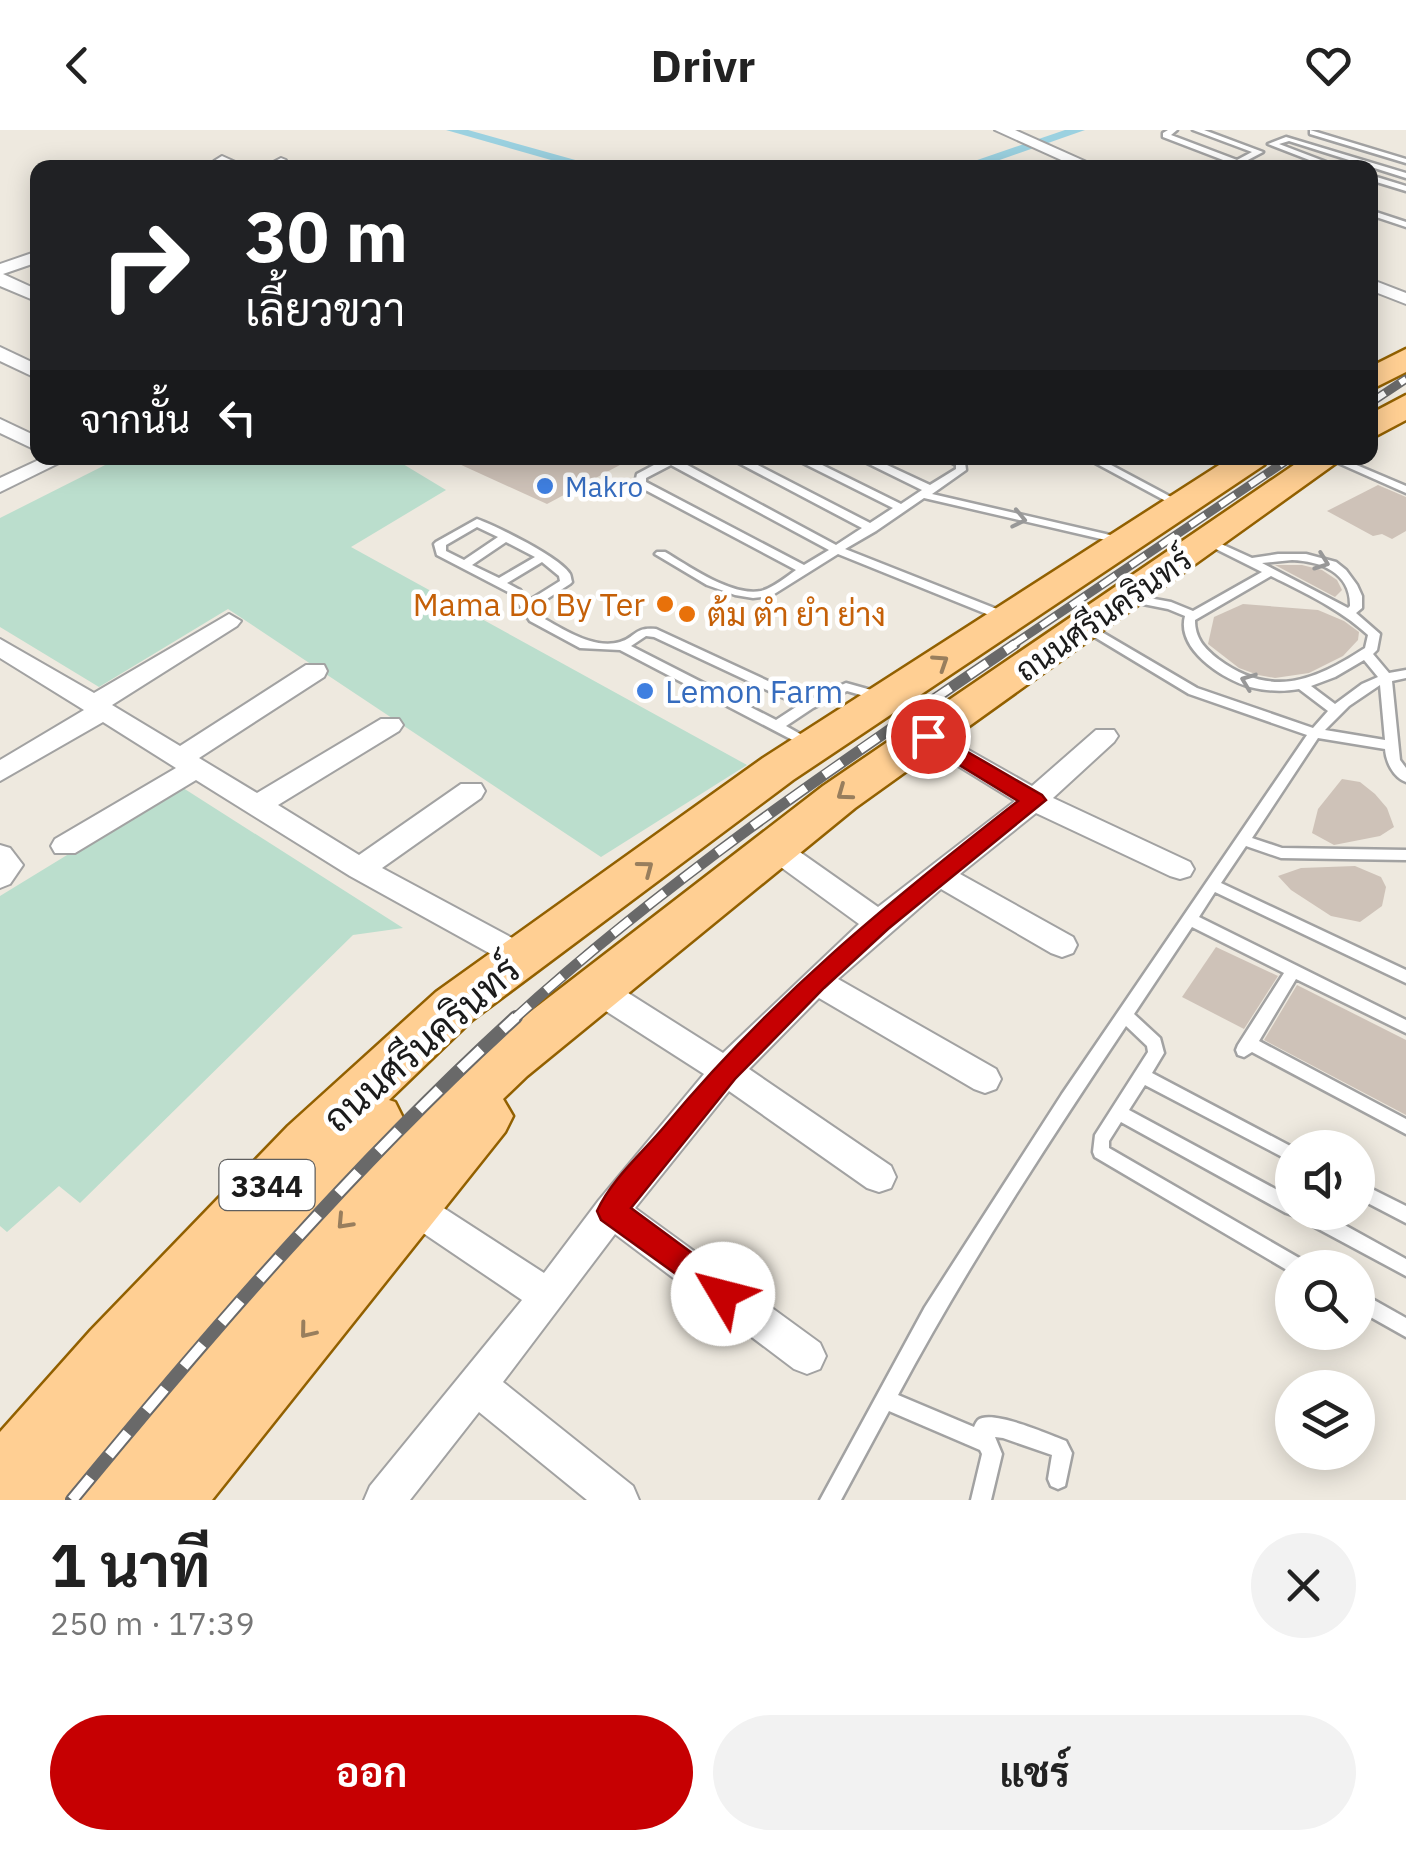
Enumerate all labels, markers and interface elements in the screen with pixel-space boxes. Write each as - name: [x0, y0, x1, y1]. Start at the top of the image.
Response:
- text: Drivr: [651, 36, 755, 94]
- icon: back: [50, 38, 105, 93]
- icon: heart: [1301, 38, 1356, 93]
- text: 30 m: [245, 190, 408, 281]
- icon: right: [80, 200, 210, 330]
- text: เลี้ยวขวา: [245, 280, 405, 338]
- icon: left: [210, 390, 265, 445]
- text: จากนั้น: [80, 394, 190, 443]
- place label: Makro: [565, 468, 643, 505]
- marker: Makro: [534, 475, 556, 497]
- one-way arrow: [1010, 507, 1027, 528]
- street label: ถนนศรีนครินทร์: [1007, 538, 1199, 690]
- one-way arrow: [1312, 550, 1329, 571]
- place label: Mama Do By Ter: [413, 583, 645, 625]
- marker: Mama Do By Ter: [654, 593, 676, 615]
- place label: ต้ม ตำ ยำ ย่าง: [707, 593, 886, 635]
- marker: ต้ม ตำ ยำ ย่าง: [676, 603, 698, 625]
- one-way arrow: [931, 655, 949, 674]
- place label: Lemon Farm: [665, 670, 843, 712]
- one-way arrow: [1240, 672, 1257, 693]
- marker: Lemon Farm: [634, 680, 656, 702]
- pin: [886, 694, 971, 779]
- icon: arrive: [901, 709, 956, 764]
- one-way arrow: [837, 781, 856, 800]
- one-way arrow: [635, 862, 653, 879]
- street label: ถนนศรีนครินทร์: [313, 944, 529, 1142]
- map controls: [1275, 1130, 1375, 1470]
- button: sound: [1275, 1130, 1375, 1230]
- road number: 3344: [220, 1160, 314, 1210]
- one-way arrow: [338, 1210, 356, 1229]
- position arrow: [671, 1242, 775, 1346]
- button: search: [1275, 1250, 1375, 1350]
- one-way arrow: [301, 1320, 319, 1338]
- button: layers: [1275, 1370, 1375, 1470]
- text: 1 นาที: [50, 1525, 210, 1604]
- button: close: [1251, 1533, 1356, 1638]
- text: 250 m · 17:39: [50, 1602, 255, 1644]
- button: ออก: [50, 1715, 693, 1830]
- button: แชร์: [713, 1715, 1356, 1830]

